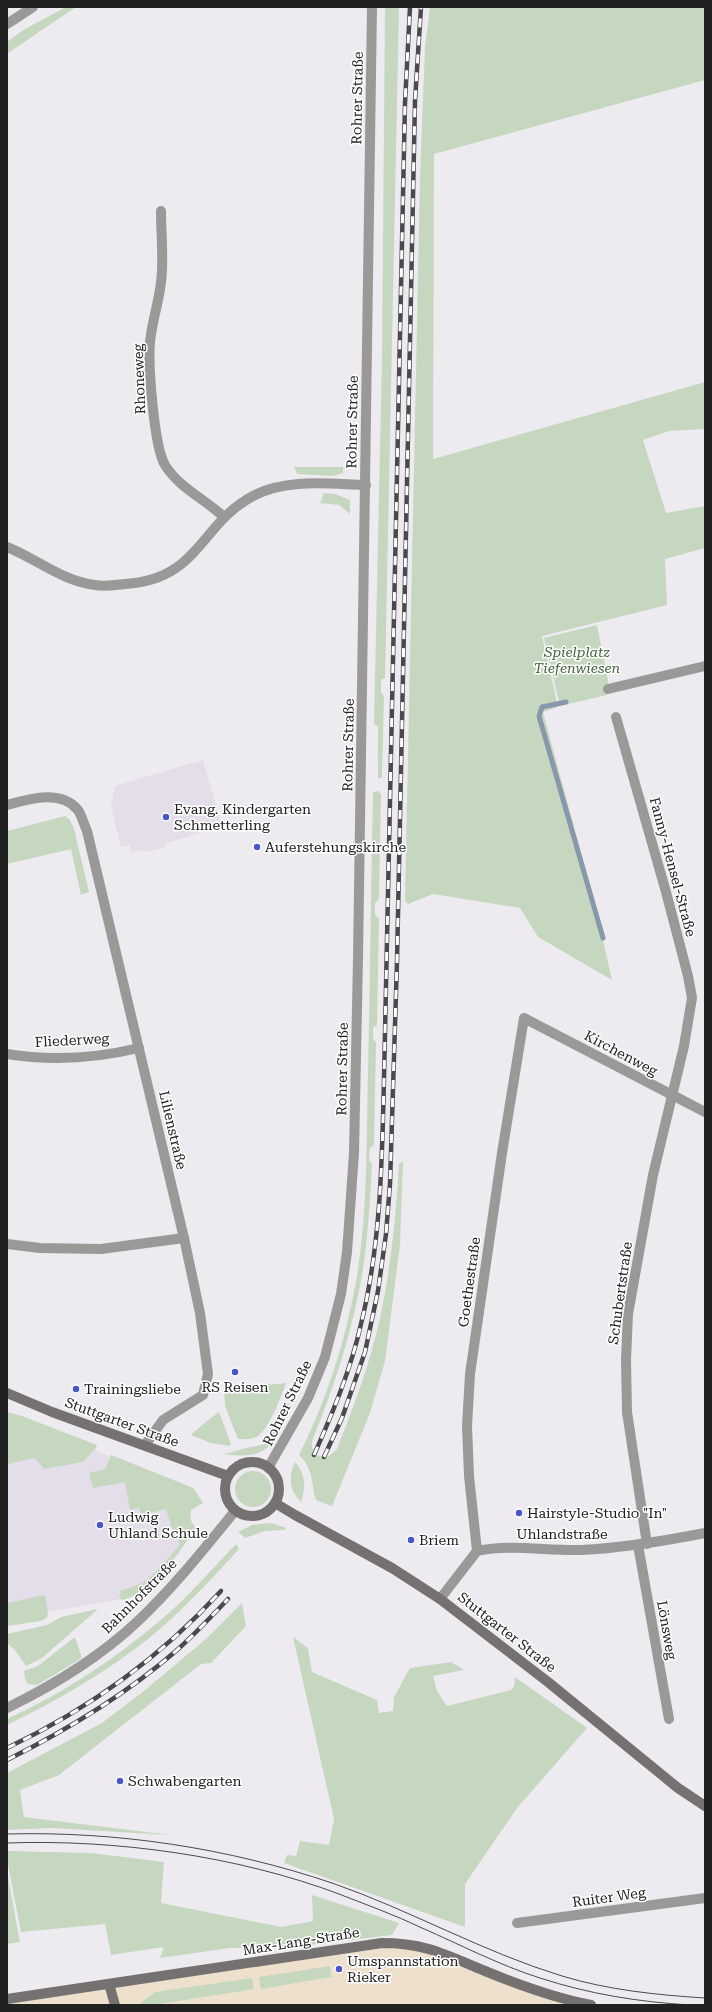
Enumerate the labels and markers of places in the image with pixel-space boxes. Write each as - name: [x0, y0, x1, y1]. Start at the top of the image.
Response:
- place label: Evang. Kindergarten Schmetterling: [174, 801, 311, 833]
- marker: Evang. Kindergarten Schmetterling: [161, 812, 171, 822]
- place label: Auferstehungskirche: [265, 839, 407, 855]
- marker: Auferstehungskirche: [252, 842, 262, 852]
- marker: RS Reisen: [230, 1367, 240, 1377]
- place label: RS Reisen: [201, 1379, 269, 1395]
- place label: Trainingsliebe: [84, 1381, 181, 1397]
- marker: Trainingsliebe: [71, 1384, 81, 1394]
- place label: Hairstyle-Studio "In": [527, 1505, 667, 1521]
- marker: Hairstyle-Studio "In": [514, 1508, 524, 1518]
- place label: Ludwig Uhland Schule: [108, 1509, 208, 1541]
- marker: Ludwig Uhland Schule: [95, 1520, 105, 1530]
- place label: Briem: [419, 1532, 459, 1548]
- marker: Briem: [406, 1535, 416, 1545]
- place label: Schwabengarten: [128, 1773, 241, 1789]
- marker: Schwabengarten: [115, 1776, 125, 1786]
- place label: Umspannstation Rieker: [347, 1953, 459, 1985]
- marker: Umspannstation Rieker: [334, 1964, 344, 1974]

